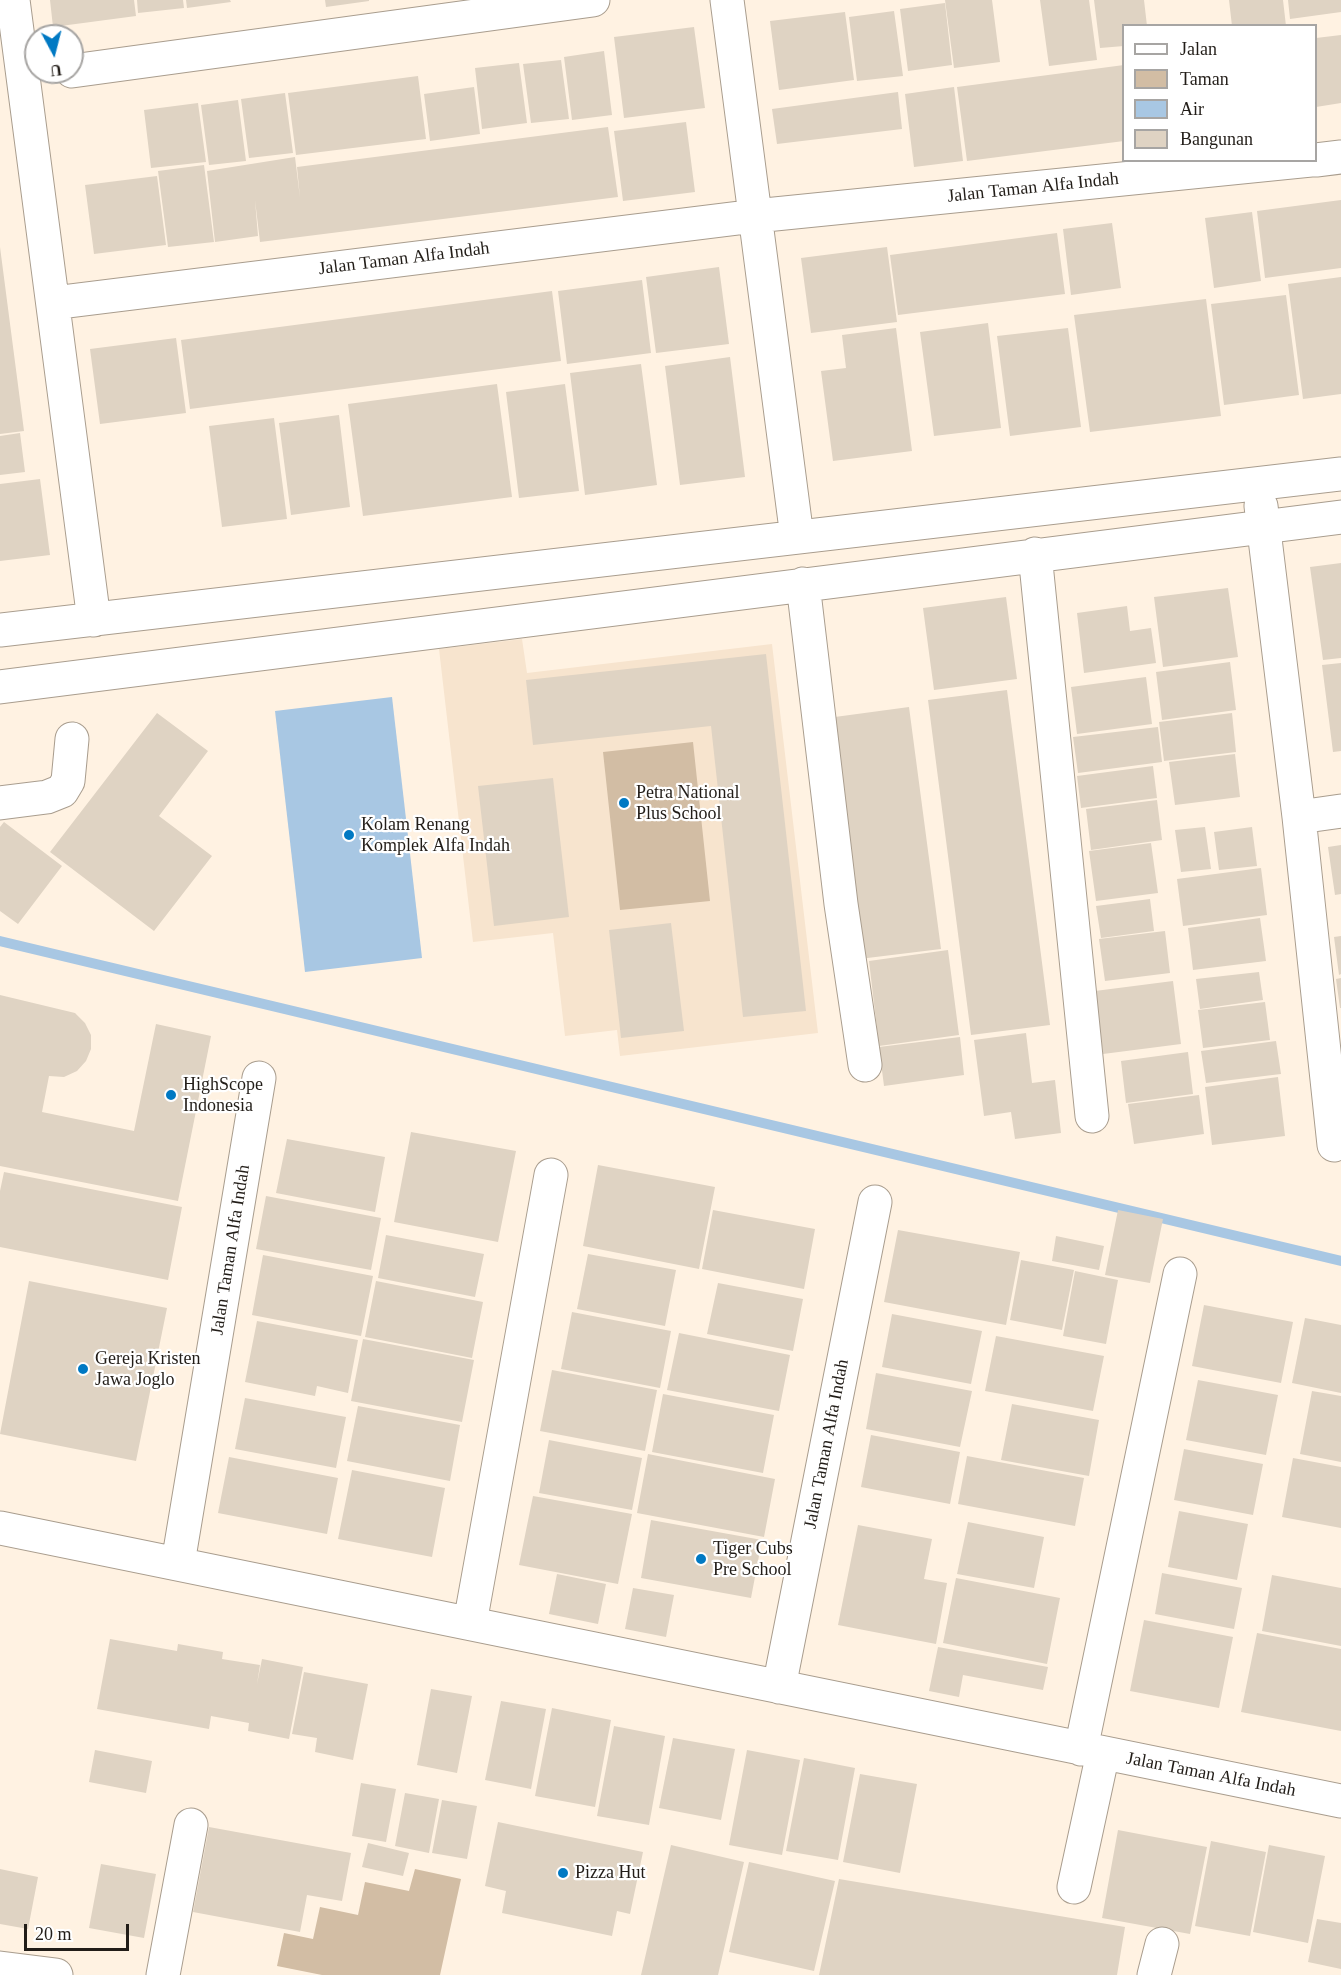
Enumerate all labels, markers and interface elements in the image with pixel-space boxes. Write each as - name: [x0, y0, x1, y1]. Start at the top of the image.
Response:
- north arrow: [24, 24, 84, 84]
- legend: [1122, 24, 1317, 162]
- text: Jalan: [1180, 39, 1217, 59]
- text: U: [49, 61, 63, 80]
- text: Taman: [1180, 69, 1229, 89]
- text: Air: [1180, 99, 1204, 119]
- text: Bangunan: [1180, 129, 1253, 149]
- street label: Jalan Taman Alfa Indah: [946, 168, 1120, 208]
- street label: Jalan Taman Alfa Indah: [317, 238, 491, 280]
- place label: Petra National Plus School: [636, 782, 739, 824]
- marker: Petra National Plus School: [617, 796, 631, 810]
- place label: Kolam Renang Komplek Alfa Indah: [361, 814, 510, 856]
- marker: Kolam Renang Komplek Alfa Indah: [342, 828, 356, 842]
- place label: HighScope Indonesia: [183, 1074, 263, 1116]
- marker: HighScope Indonesia: [164, 1088, 178, 1102]
- street label: Jalan Taman Alfa Indah: [207, 1163, 255, 1337]
- place label: Gereja Kristen Jawa Joglo: [95, 1348, 200, 1390]
- street label: Jalan Taman Alfa Indah: [800, 1357, 854, 1531]
- marker: Gereja Kristen Jawa Joglo: [76, 1362, 90, 1376]
- place label: Tiger Cubs Pre School: [713, 1538, 793, 1580]
- marker: Tiger Cubs Pre School: [694, 1552, 708, 1566]
- street label: Jalan Taman Alfa Indah: [1124, 1748, 1298, 1802]
- place label: Pizza Hut: [575, 1862, 645, 1884]
- marker: Pizza Hut: [556, 1866, 570, 1880]
- scale bar: [27, 1912, 132, 1950]
- text: 20 m: [35, 1924, 72, 1944]

